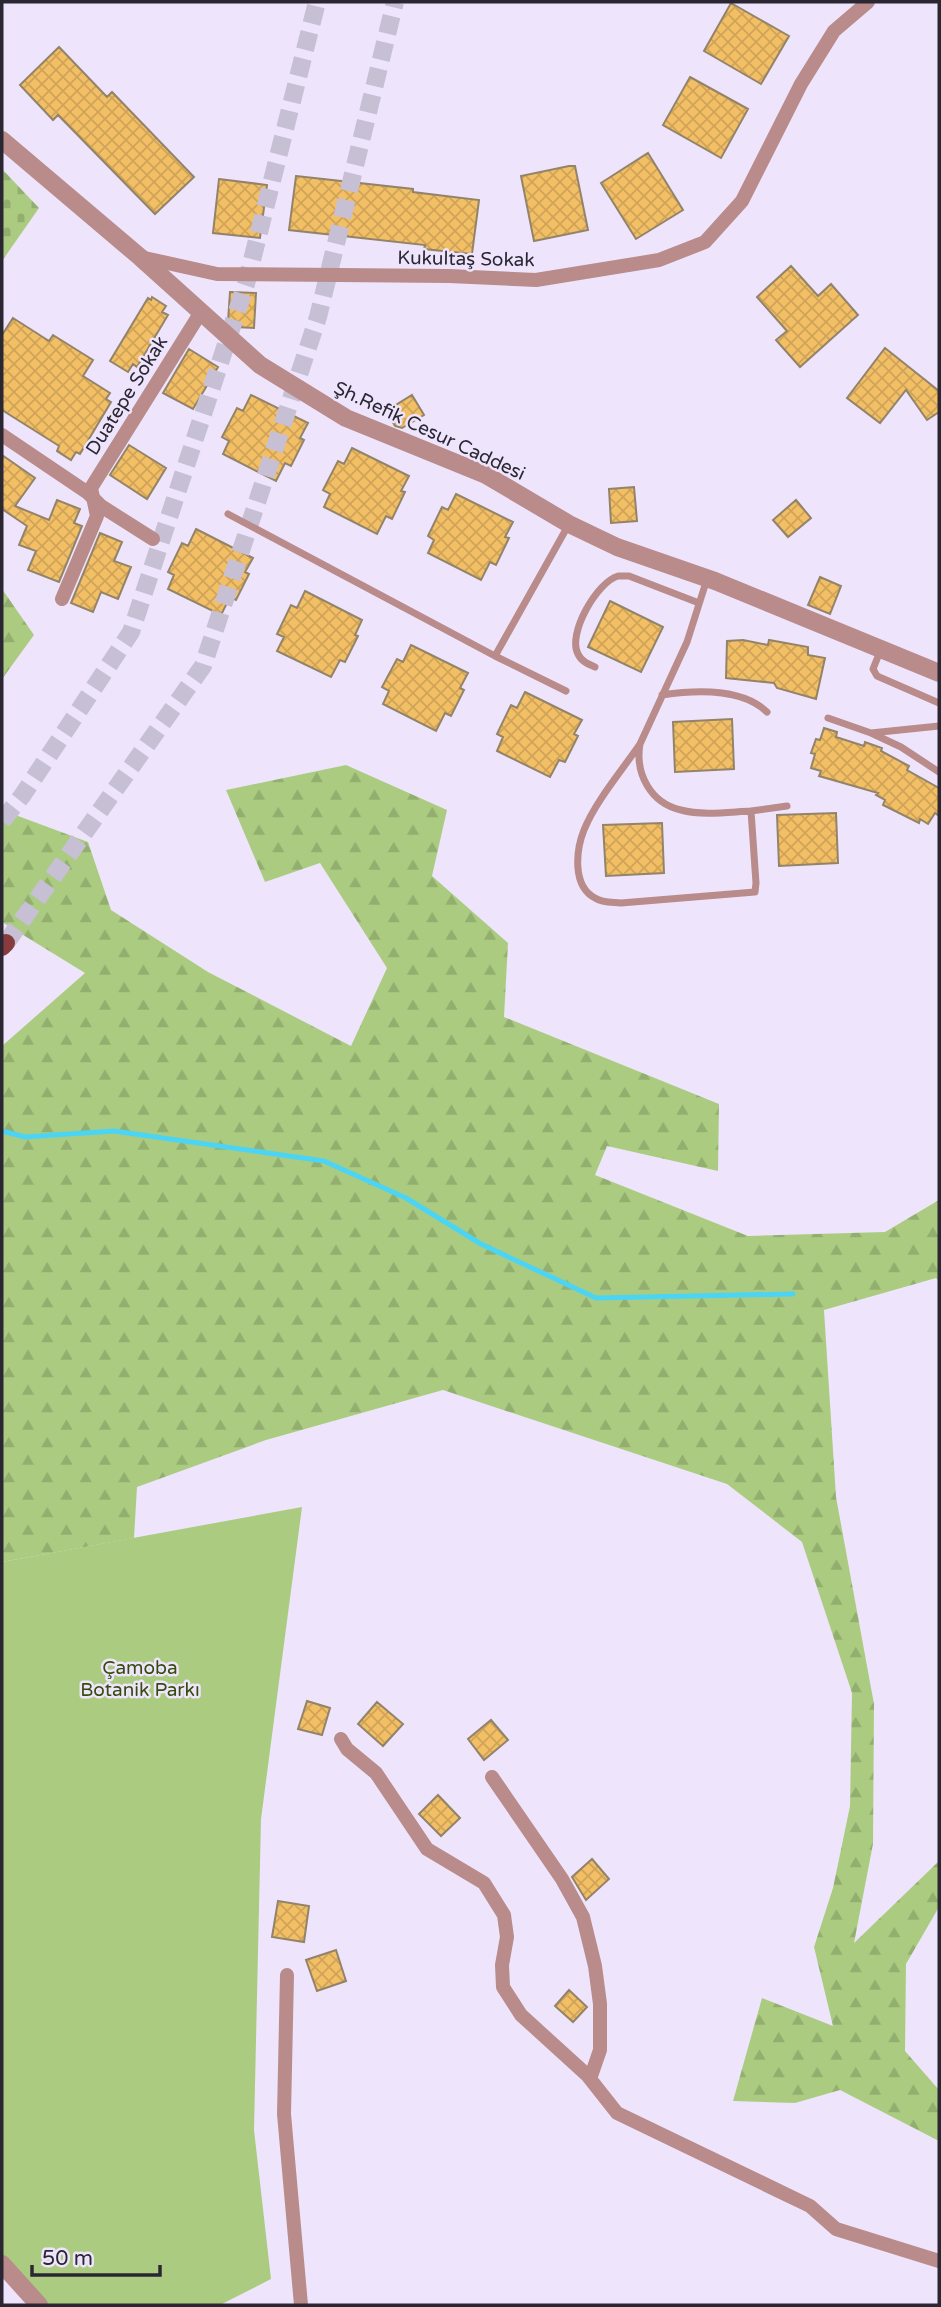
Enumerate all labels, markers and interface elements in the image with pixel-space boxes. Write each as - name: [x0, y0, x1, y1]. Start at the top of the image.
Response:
- street label: Kukultaş Sokak: [397, 247, 535, 271]
- street label: Duatepe Sokak: [81, 332, 172, 459]
- street label: Şh.Refik Cesur Caddesi: [330, 377, 529, 485]
- park label: Çamoba Botanik Parkı: [80, 1657, 200, 1701]
- scale bar: [32, 2234, 159, 2278]
- text: 50 m: [42, 2246, 93, 2271]

